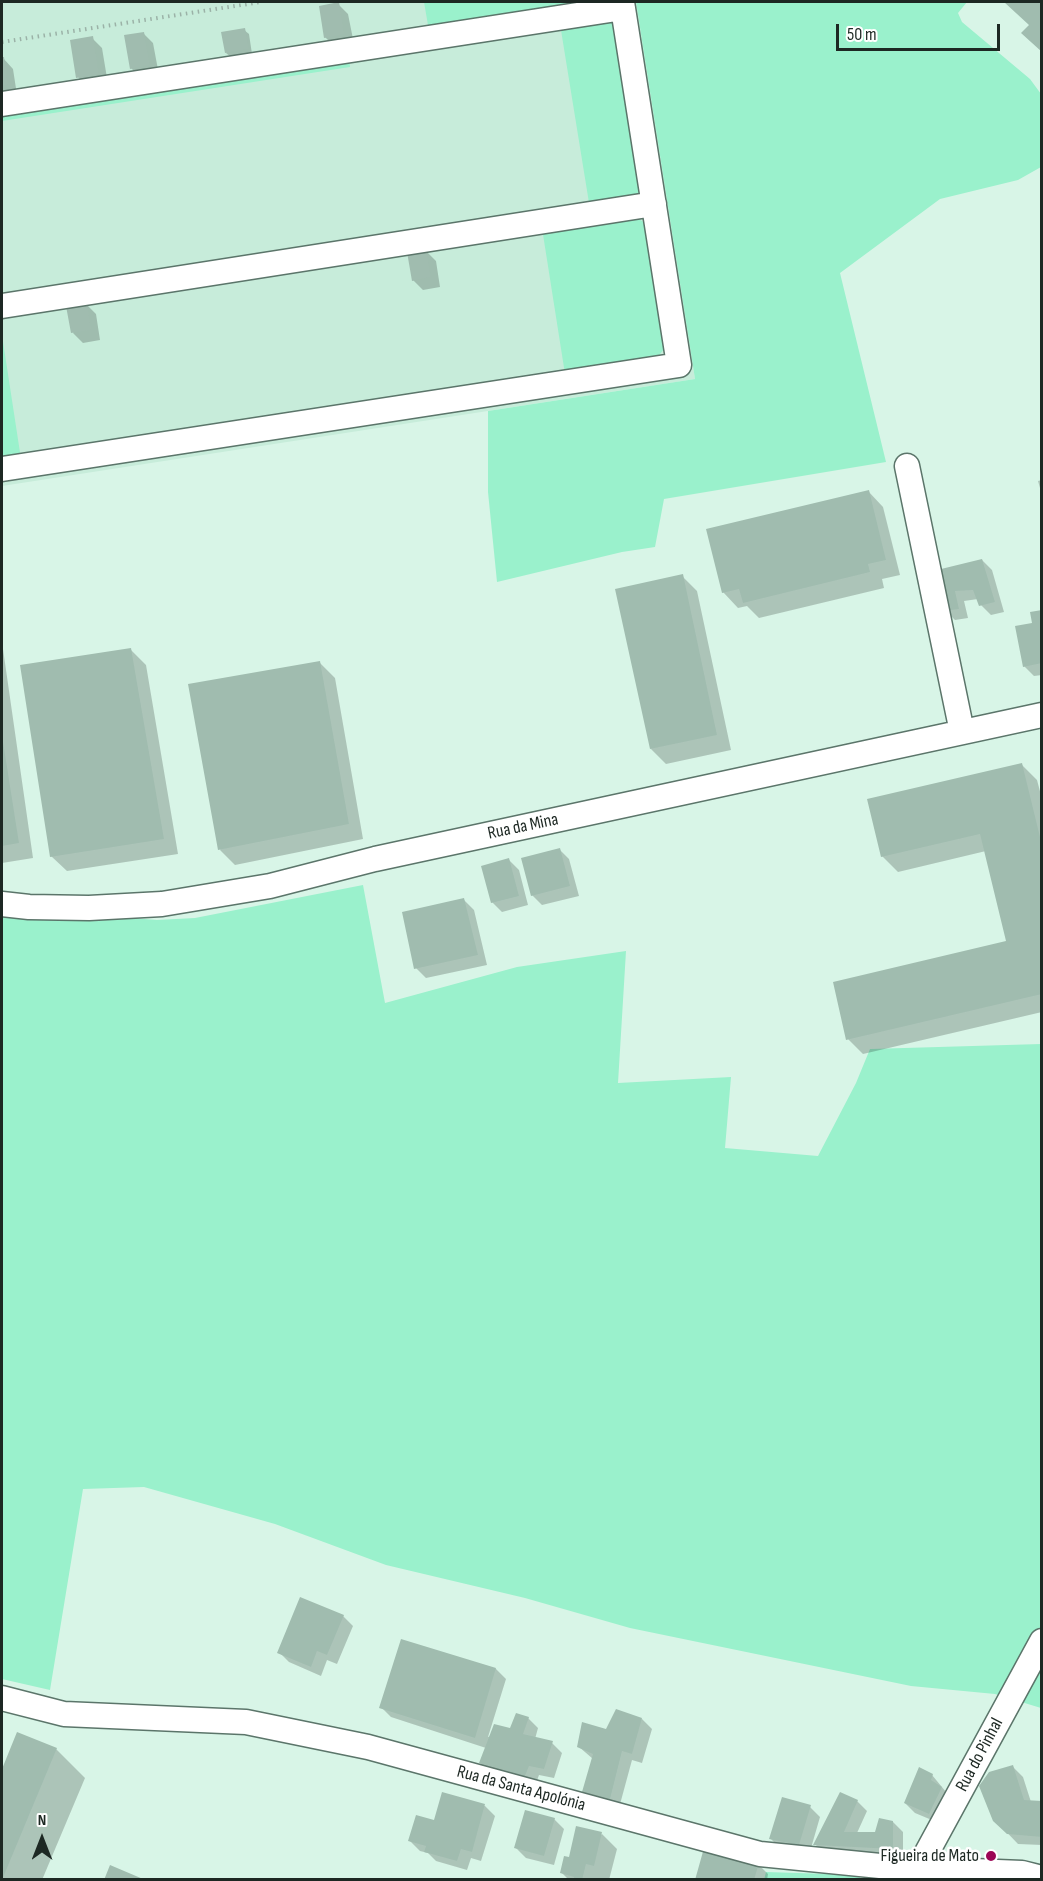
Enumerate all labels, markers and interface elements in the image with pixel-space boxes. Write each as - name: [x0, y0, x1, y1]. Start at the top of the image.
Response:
- scale bar: [839, 12, 1002, 50]
- text: 50 m: [847, 24, 877, 45]
- street label: Rua da Mina: [486, 809, 560, 845]
- street label: Rua do Pinhal: [952, 1715, 1008, 1795]
- street label: Rua da Santa Apolónia: [454, 1761, 588, 1817]
- north arrow: [12, 1809, 72, 1869]
- text: N: [38, 1811, 46, 1830]
- place label: Figueira de Mato: [881, 1845, 979, 1867]
- marker: Figueira de Mato: [984, 1849, 998, 1863]

